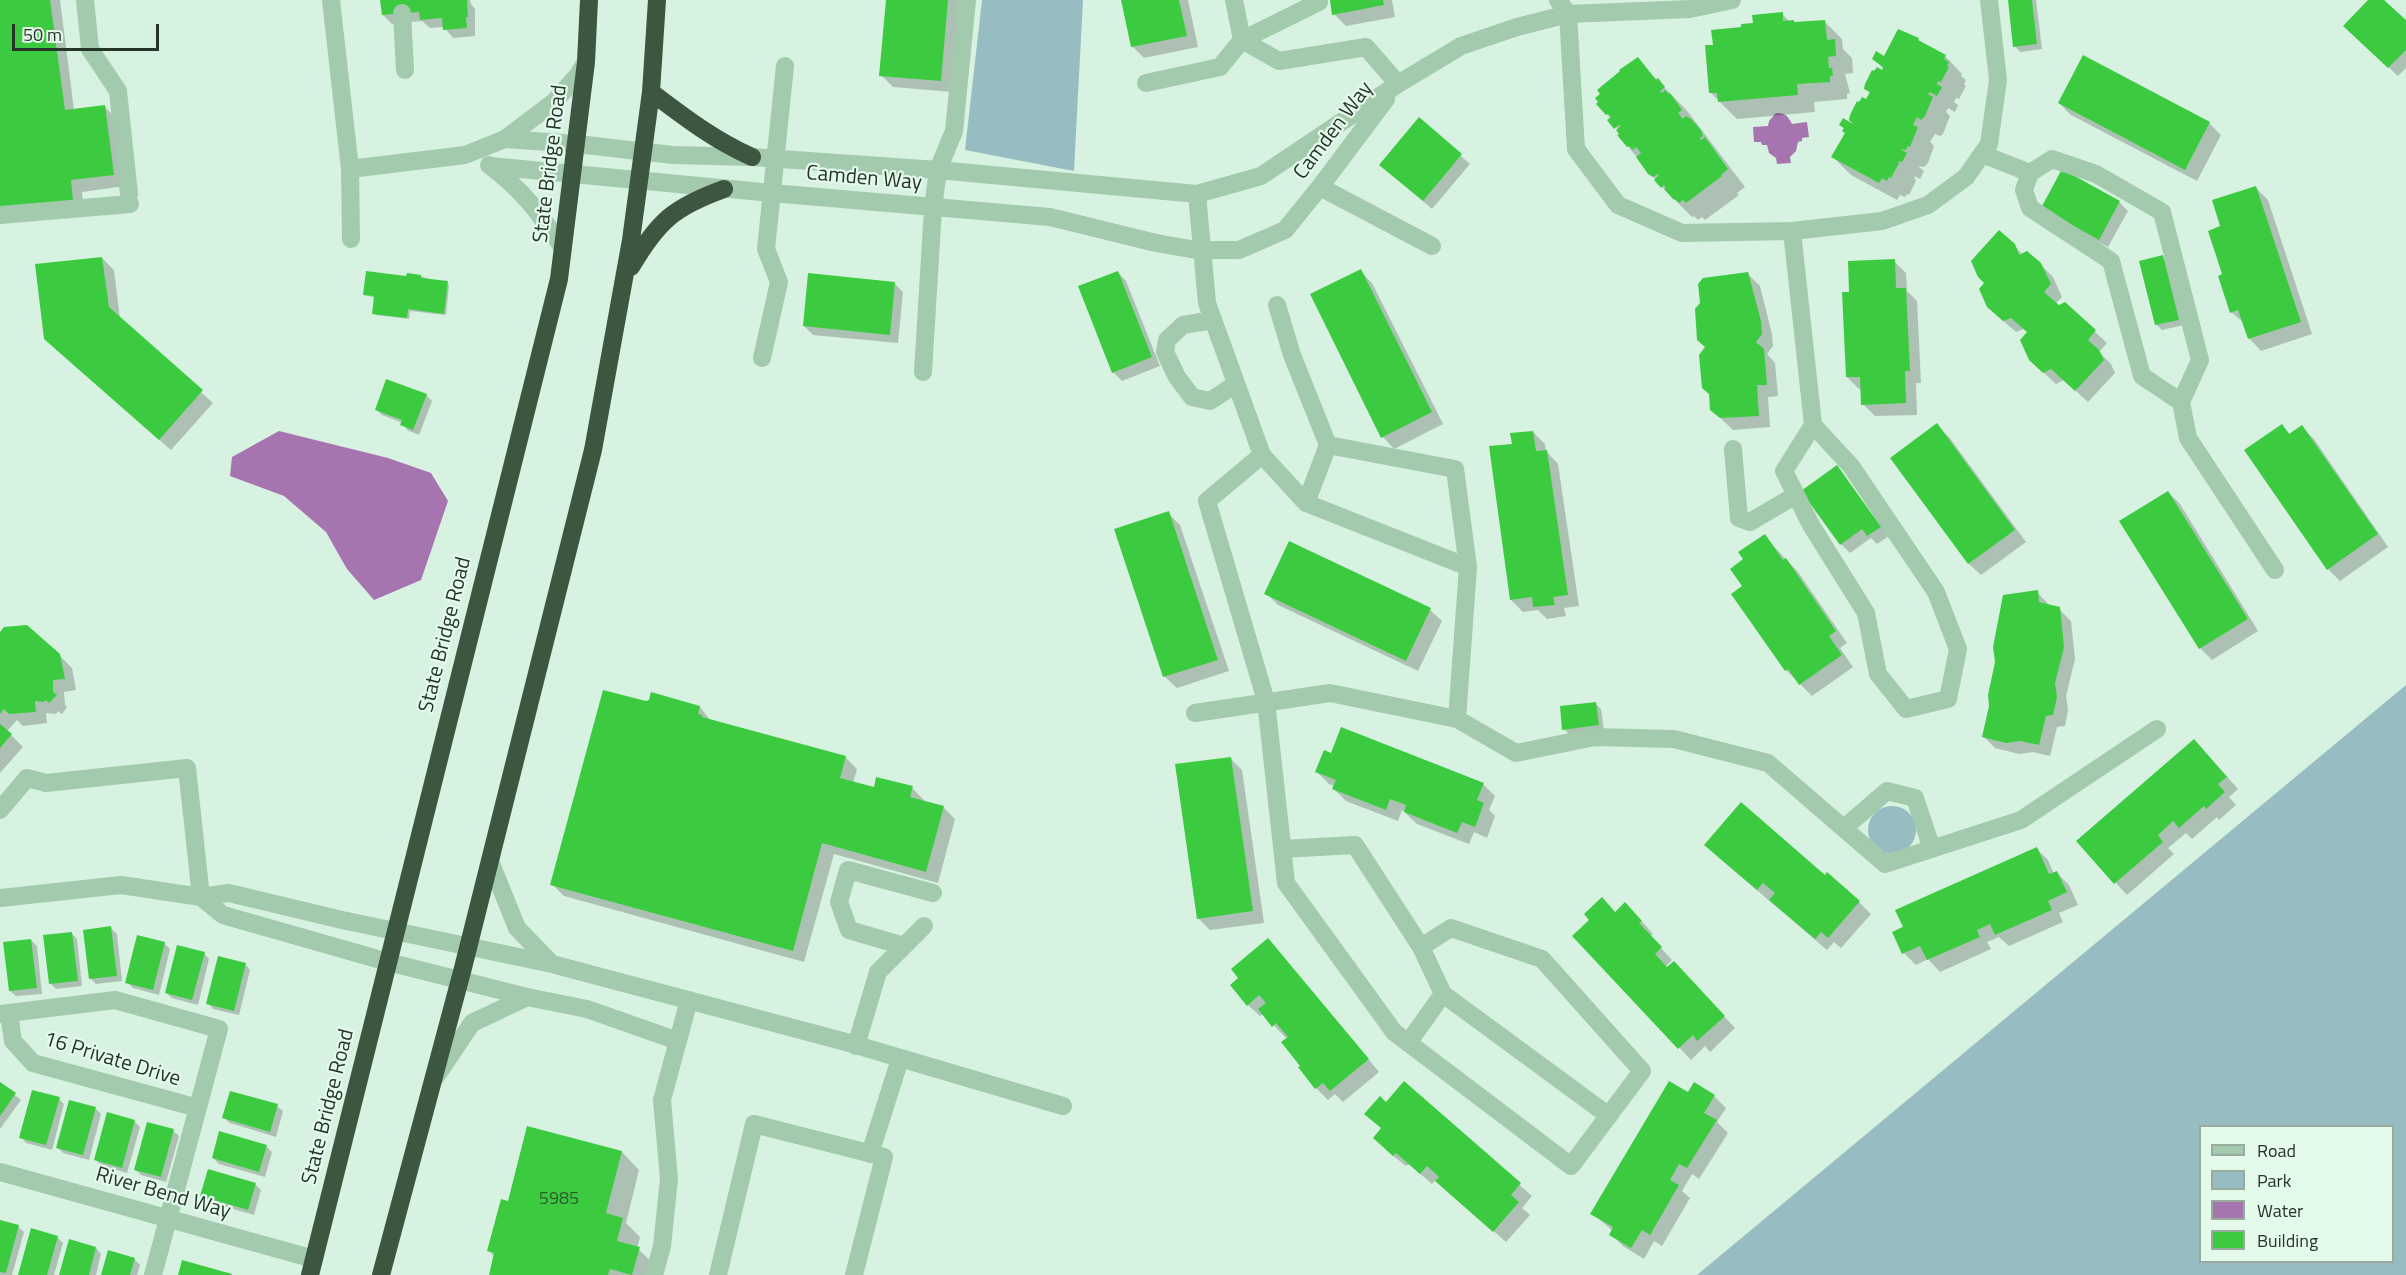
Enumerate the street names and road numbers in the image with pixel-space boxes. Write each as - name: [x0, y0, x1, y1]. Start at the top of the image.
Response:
- street label: Camden Way: [1289, 77, 1379, 185]
- street label: State Bridge Road: [529, 84, 573, 244]
- street label: Camden Way: [805, 161, 923, 197]
- street label: State Bridge Road: [415, 555, 477, 715]
- street label: 16 Private Drive: [41, 1027, 183, 1093]
- street label: State Bridge Road: [298, 1027, 360, 1187]
- street label: River Bend Way: [93, 1163, 233, 1225]

